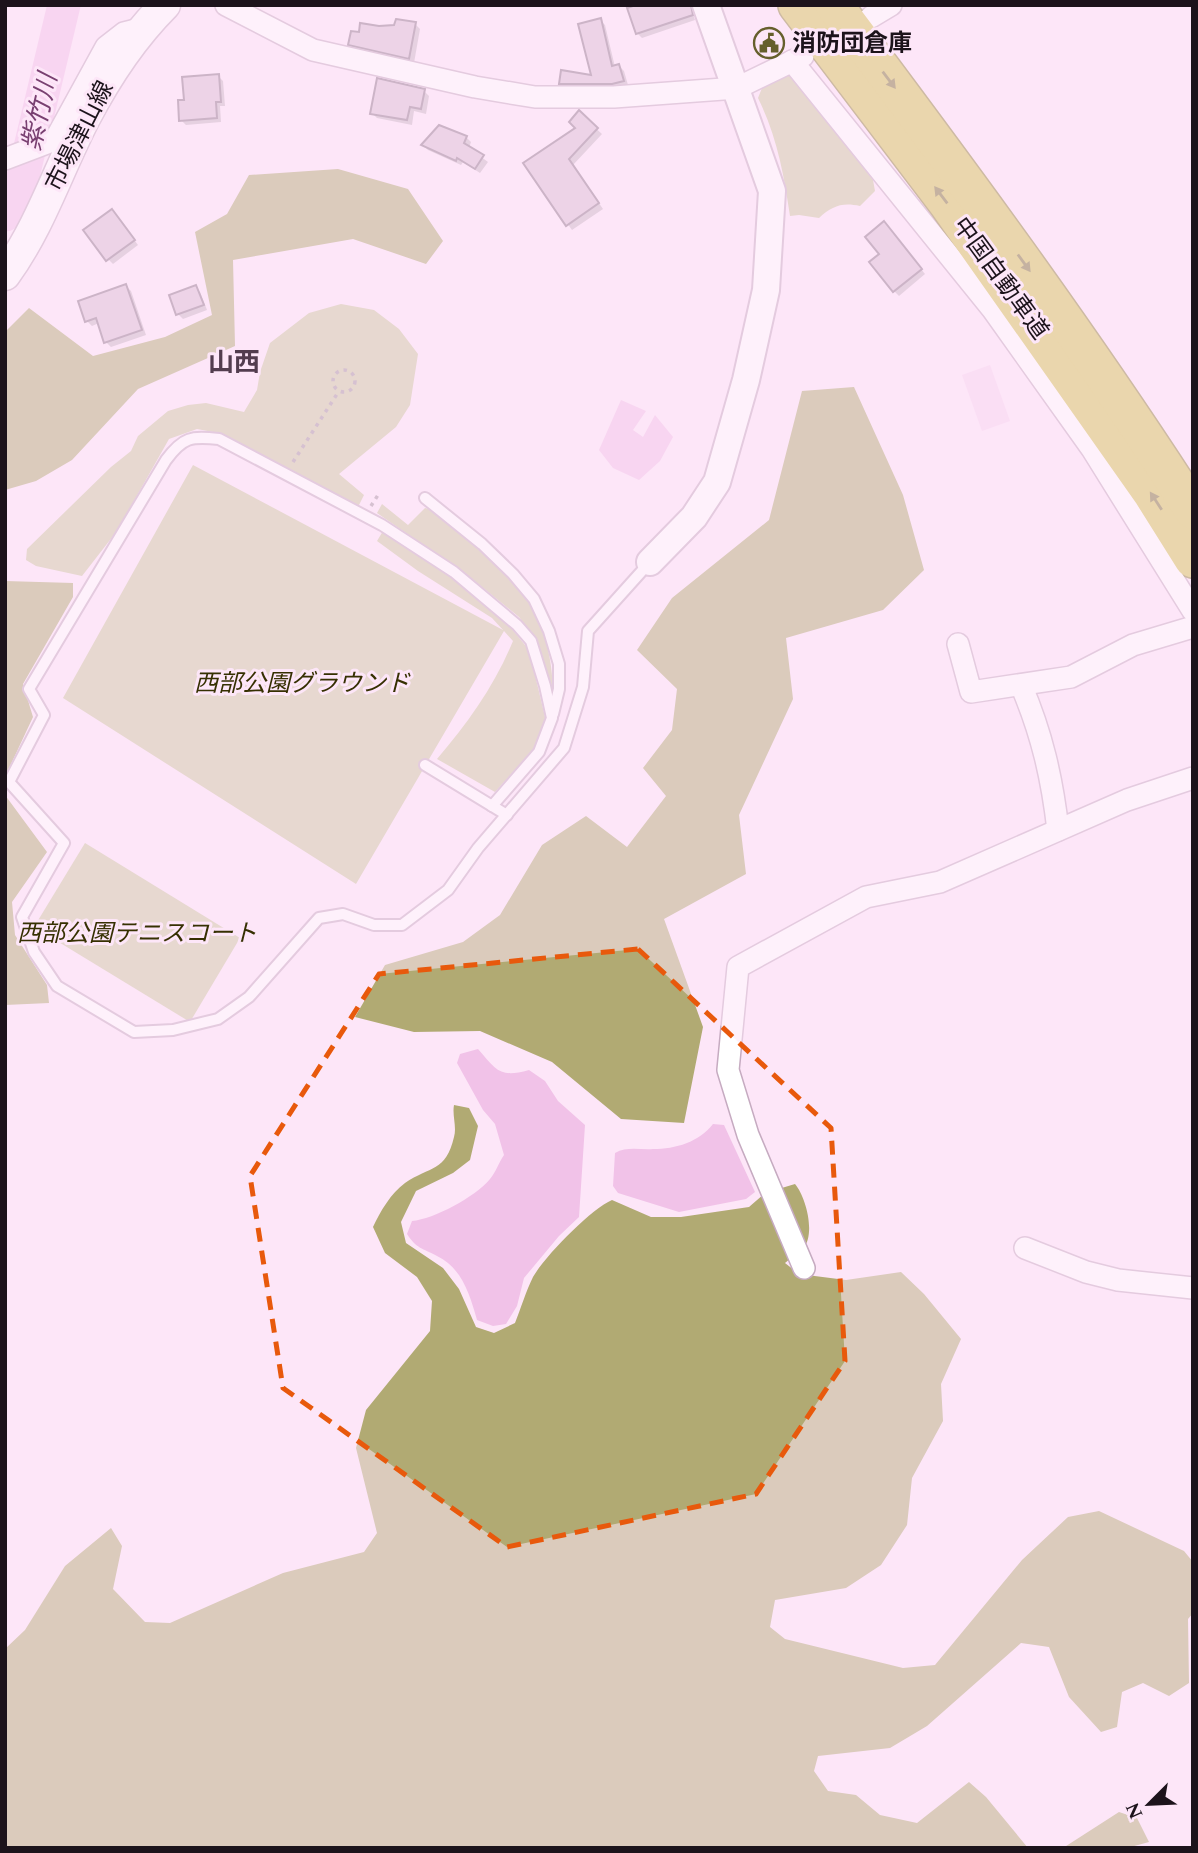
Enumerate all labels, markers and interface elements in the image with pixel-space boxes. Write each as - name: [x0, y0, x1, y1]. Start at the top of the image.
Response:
- public building icon: 消防団倉庫: [752, 26, 786, 60]
- place label: 消防団倉庫: [792, 26, 912, 62]
- water label: 紫竹川: [12, 67, 69, 155]
- one-way arrow: [882, 70, 897, 88]
- street label: 市場津山線: [37, 75, 123, 198]
- one-way arrow: [933, 186, 948, 204]
- street label: 中国自動車道: [943, 210, 1057, 347]
- one-way arrow: [1017, 254, 1031, 272]
- district label: 山西: [208, 343, 260, 383]
- one-way arrow: [1150, 491, 1163, 511]
- park label: 西部公園グラウンド: [194, 666, 411, 702]
- park label: 西部公園テニスコート: [17, 916, 257, 952]
- north arrow: [1114, 1769, 1184, 1839]
- text: N: [1118, 1797, 1151, 1823]

